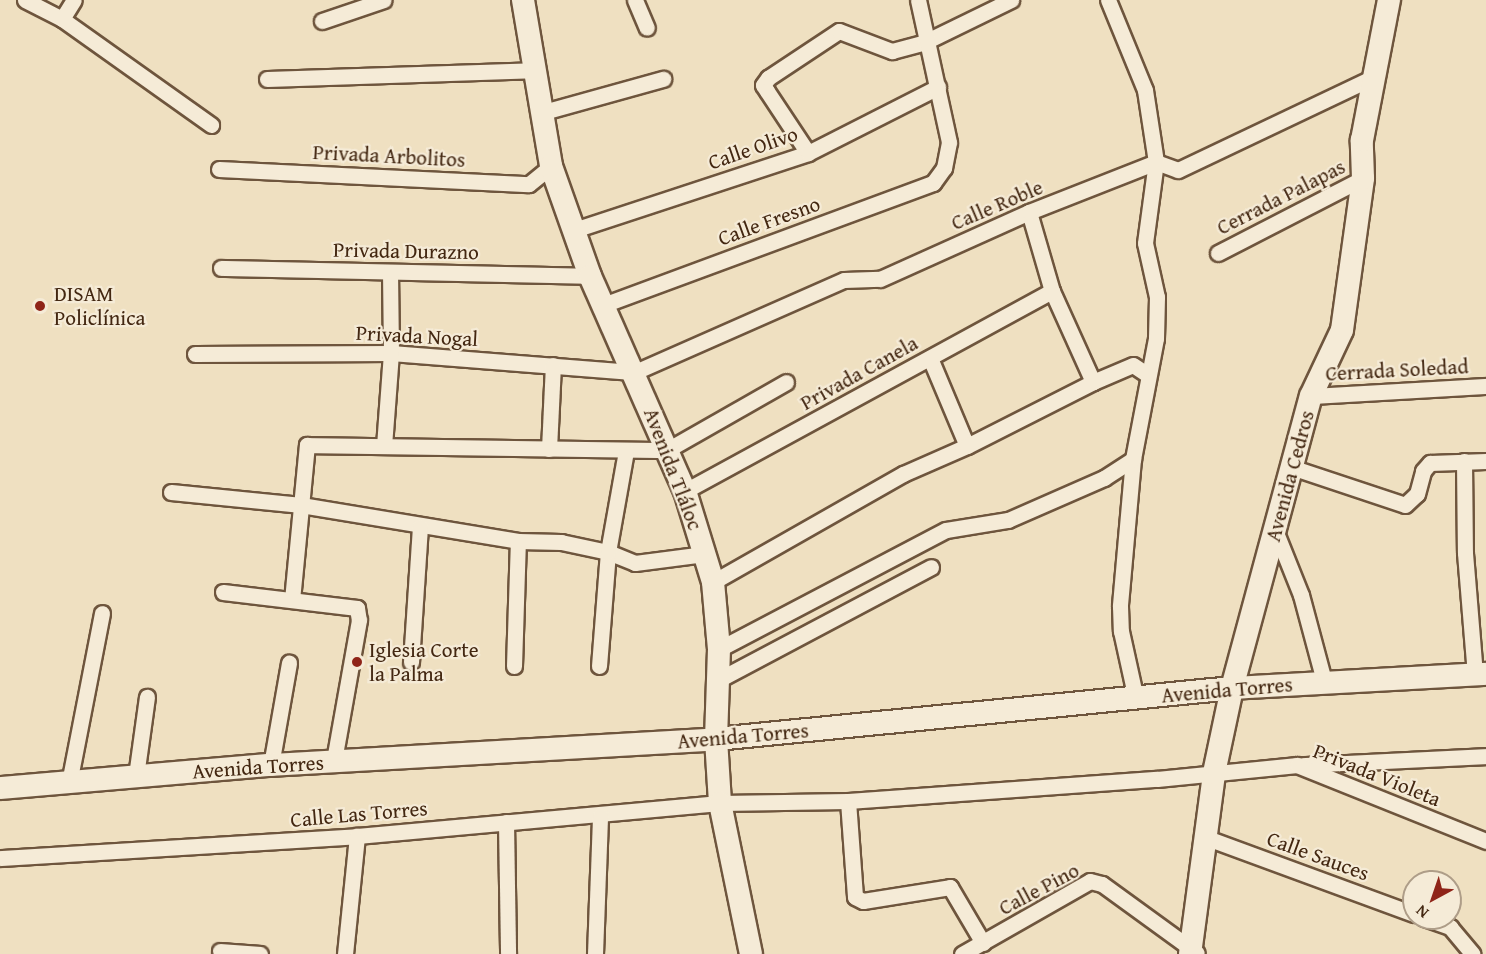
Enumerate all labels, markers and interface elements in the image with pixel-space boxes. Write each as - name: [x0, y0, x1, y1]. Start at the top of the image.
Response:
- street label: Calle Olivo: [705, 121, 801, 175]
- street label: Privada Arbolitos: [312, 139, 466, 173]
- street label: Cerrada Palapas: [1213, 154, 1349, 240]
- street label: Calle Roble: [947, 174, 1047, 236]
- street label: Calle Fresno: [714, 191, 824, 251]
- street label: Privada Durazno: [333, 237, 479, 265]
- place label: DISAM Policlínica: [54, 281, 146, 331]
- marker: DISAM Policlínica: [31, 297, 49, 315]
- street label: Privada Nogal: [355, 320, 479, 352]
- street label: Privada Canela: [796, 330, 922, 416]
- street label: Cerrada Soledad: [1325, 354, 1469, 386]
- street label: Avenida Tláloc: [638, 405, 708, 533]
- street label: Avenida Cedros: [1260, 408, 1320, 544]
- place label: Iglesia Corte la Palma: [369, 637, 478, 687]
- marker: Iglesia Corte la Palma: [350, 655, 364, 669]
- street label: Avenida Torres: [1160, 672, 1294, 708]
- street label: Avenida Torres: [676, 718, 810, 754]
- street label: Privada Violeta: [1310, 738, 1444, 812]
- street label: Avenida Torres: [191, 750, 325, 784]
- street label: Calle Las Torres: [289, 795, 429, 833]
- street label: Calle Sauces: [1264, 826, 1372, 886]
- street label: Calle Pino: [995, 857, 1083, 921]
- north arrow: [1402, 870, 1462, 930]
- text: N: [1410, 900, 1434, 925]

